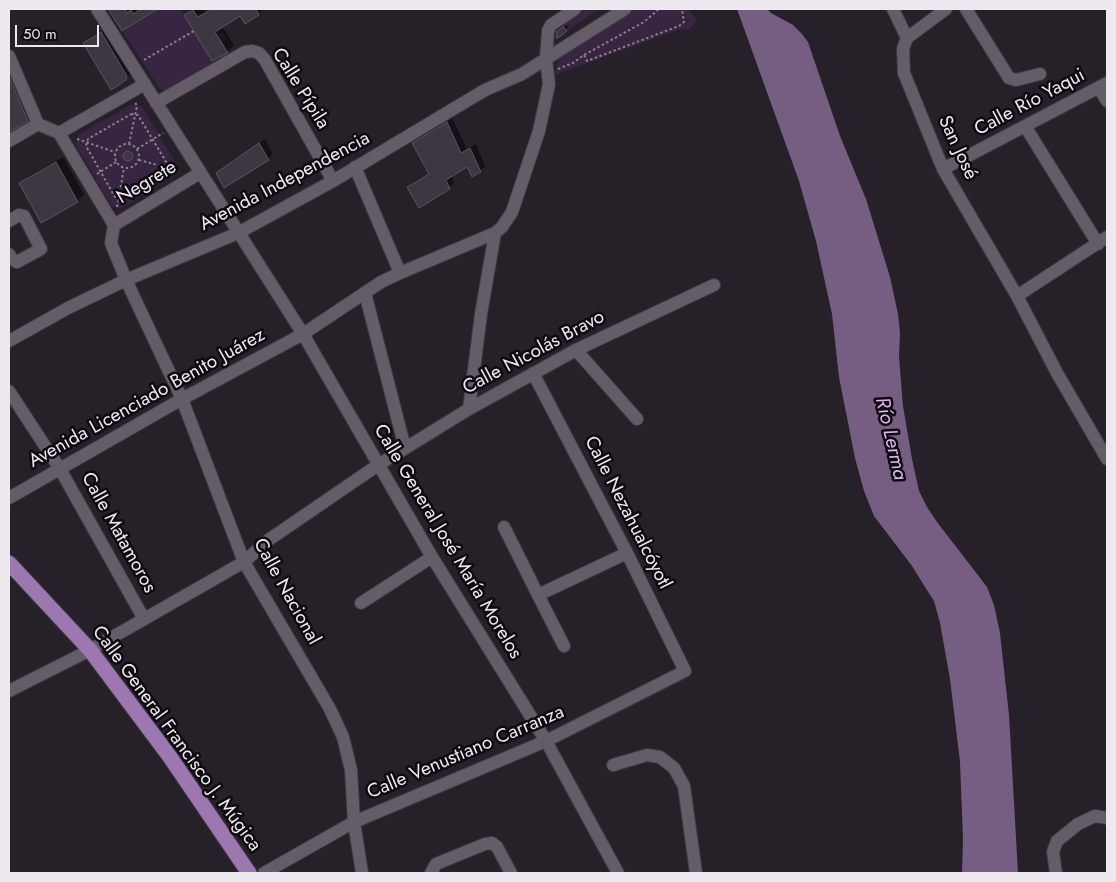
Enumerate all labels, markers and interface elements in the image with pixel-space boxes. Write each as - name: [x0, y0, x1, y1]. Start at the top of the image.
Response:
- scale bar: [18, 15, 101, 47]
- text: 50 m: [23, 23, 57, 45]
- street label: Calle Pípila: [266, 44, 334, 134]
- street label: Calle Río Yaqui: [971, 64, 1089, 142]
- street label: San José: [932, 113, 982, 183]
- street label: Avenida Independencia: [196, 127, 374, 237]
- street label: Negrete: [113, 156, 181, 210]
- street label: Calle Nicolás Bravo: [459, 306, 609, 400]
- street label: Avenida Licenciado Benito Juárez: [25, 324, 269, 474]
- water label: Río Lerma: [869, 395, 911, 483]
- street label: Calle General José María Morelos: [368, 421, 526, 663]
- street label: Calle Nezahualcóyotl: [579, 433, 675, 593]
- street label: Calle Matamoros: [76, 469, 160, 597]
- street label: Calle Nacional: [247, 535, 325, 649]
- street label: Calle General Francisco J. Múgica: [86, 622, 266, 856]
- street label: Calle Venustiano Carranza: [364, 701, 568, 805]

